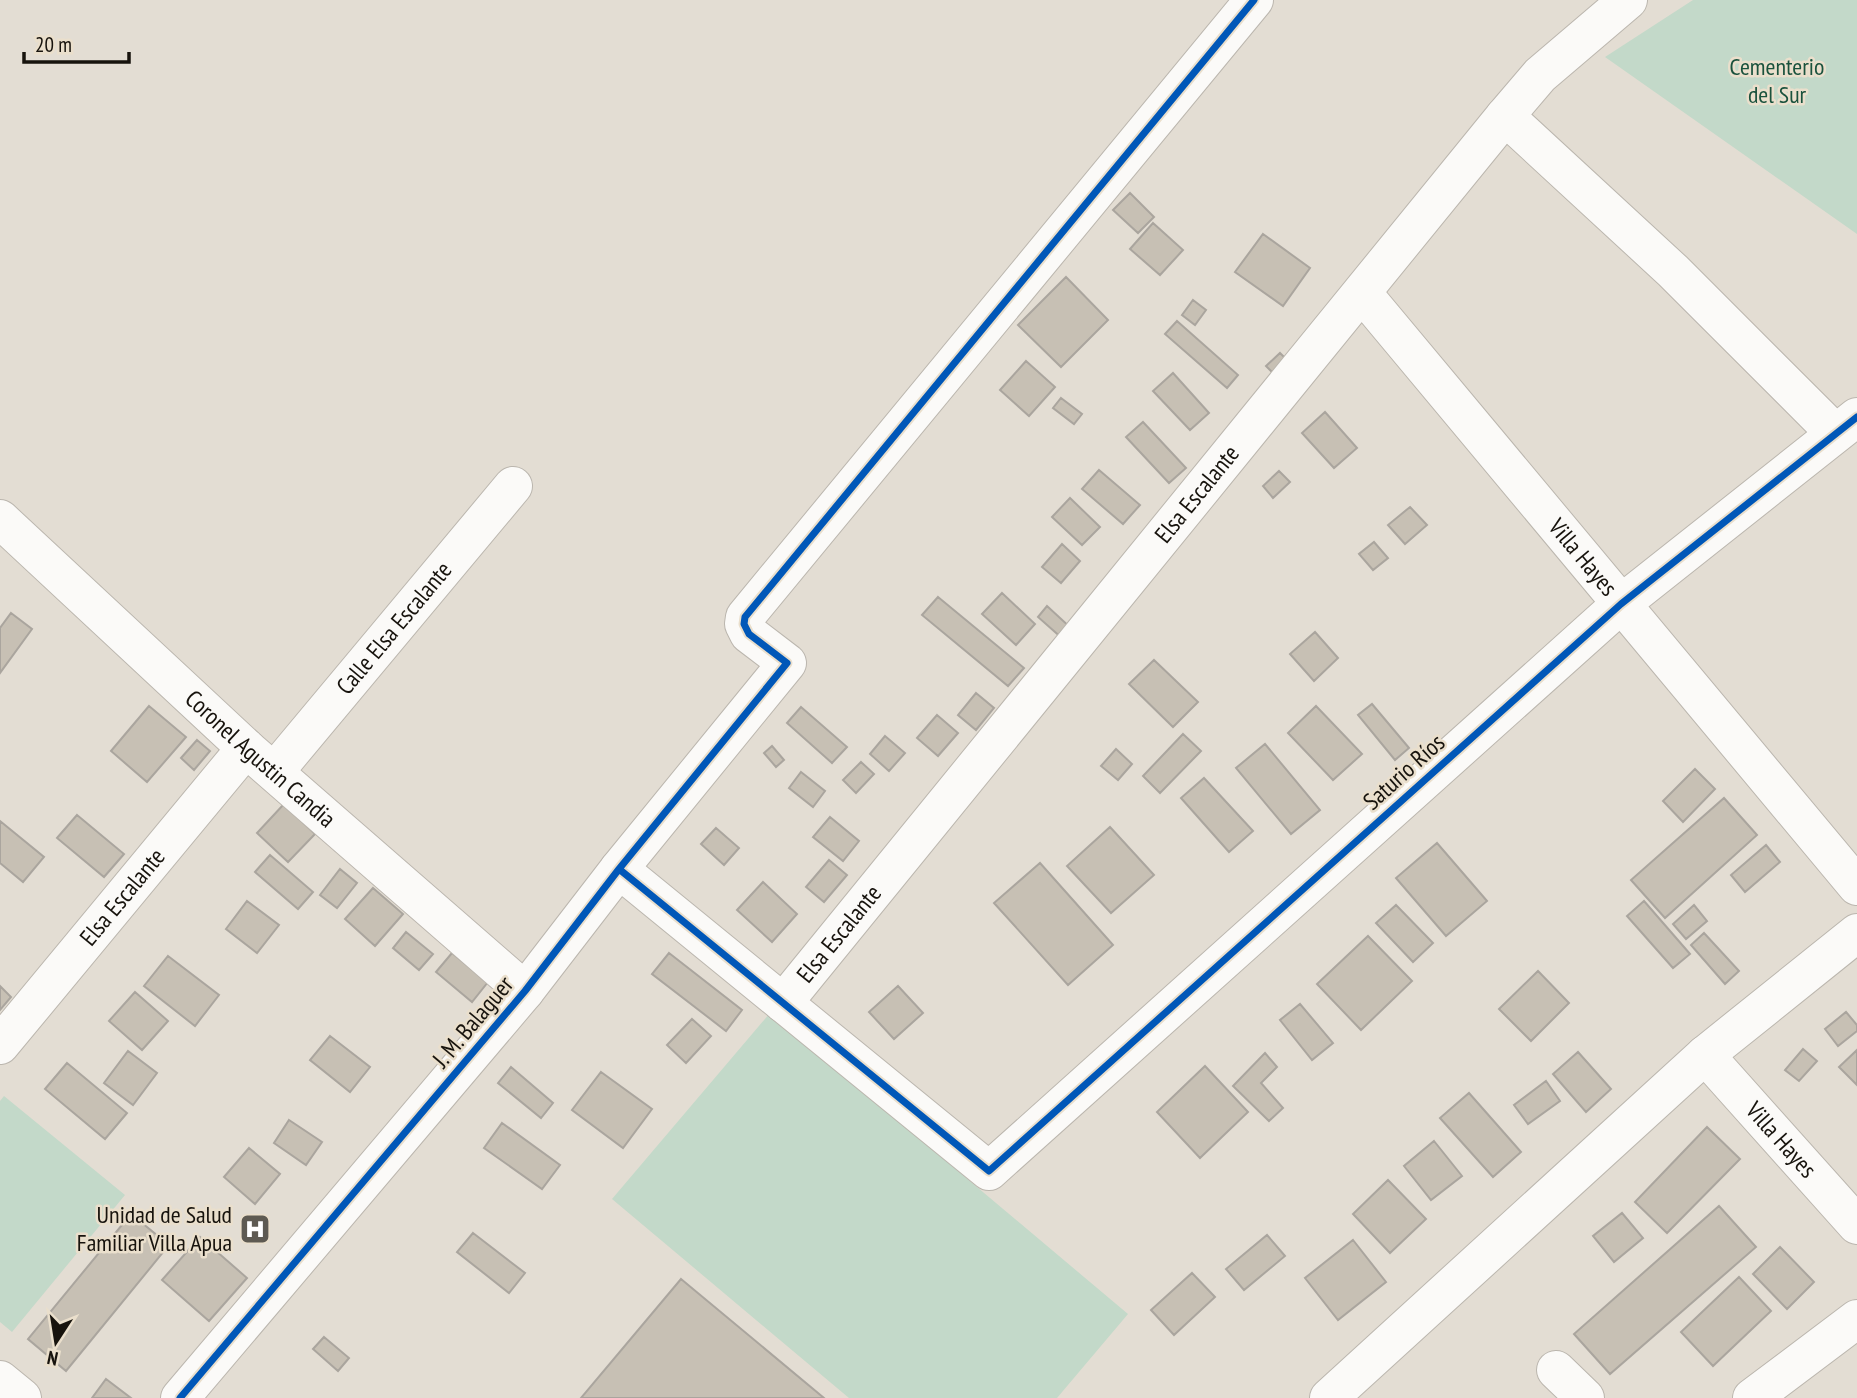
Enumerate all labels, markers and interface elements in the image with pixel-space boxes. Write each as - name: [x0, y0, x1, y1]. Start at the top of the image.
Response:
- scale bar: [24, 21, 130, 65]
- text: 20 m: [35, 31, 72, 58]
- park label: Cementerio del Sur: [1730, 51, 1824, 110]
- street label: Elsa Escalante: [1148, 439, 1246, 549]
- street label: Villa Hayes: [1541, 511, 1624, 602]
- street label: Calle Elsa Escalante: [329, 555, 458, 701]
- street label: Coronel Agustin Candia: [179, 683, 342, 834]
- street label: Saturio Ríos: [1356, 727, 1451, 816]
- street label: Elsa Escalante: [73, 842, 171, 952]
- street label: Elsa Escalante: [790, 878, 888, 989]
- street label: J. M. Balaguer: [425, 969, 520, 1075]
- street label: Villa Hayes: [1739, 1094, 1824, 1184]
- place label: Unidad de Salud Familiar Villa Apua: [77, 1199, 232, 1258]
- hospital icon: Unidad de Salud Familiar Villa Apua: [238, 1212, 272, 1246]
- north arrow: [21, 1307, 91, 1377]
- text: N: [45, 1346, 60, 1371]

